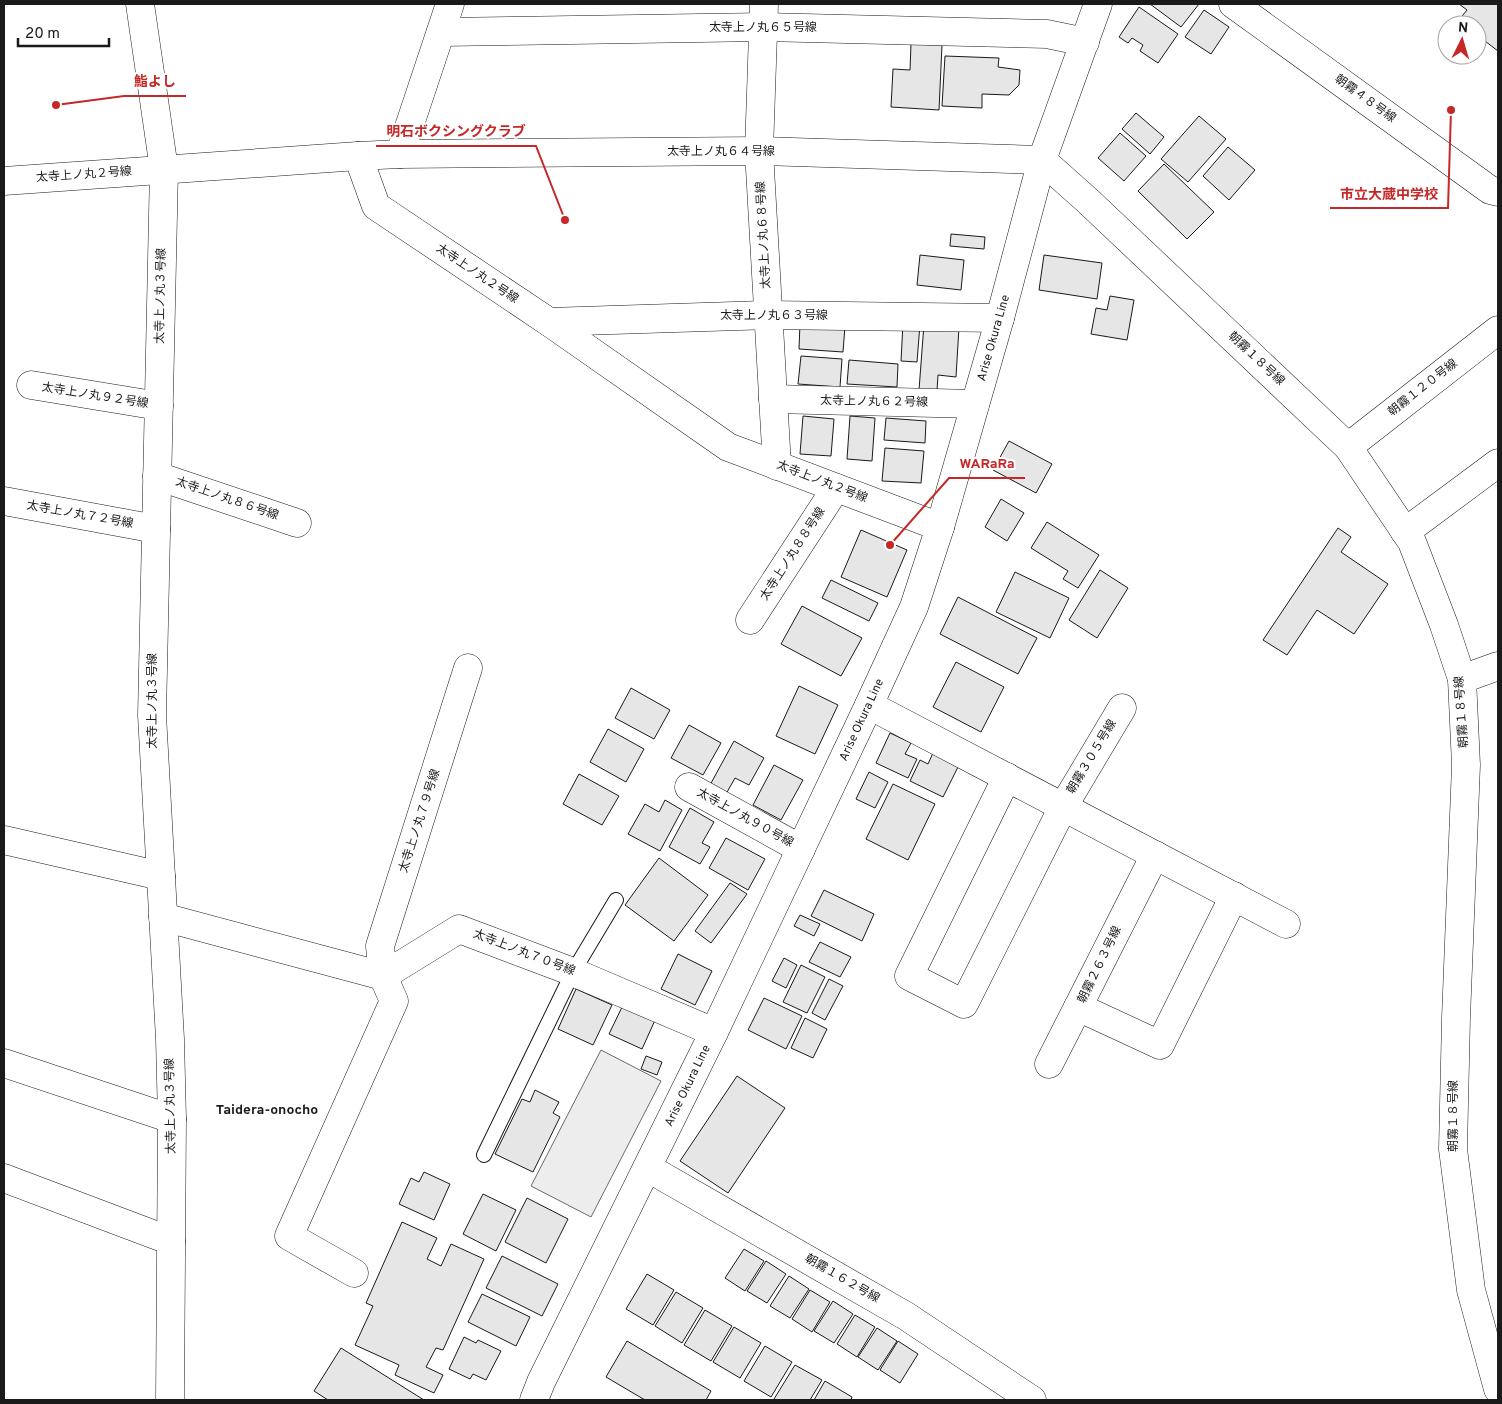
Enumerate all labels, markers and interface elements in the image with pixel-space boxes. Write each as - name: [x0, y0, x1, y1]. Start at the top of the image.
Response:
- scale bar: [18, 15, 109, 47]
- north arrow: [1437, 15, 1487, 65]
- street label: 太寺上ノ丸６５号線: [709, 20, 817, 36]
- text: N: [1457, 20, 1469, 37]
- text: 20 m: [25, 25, 60, 44]
- callout: 鮨よし: [124, 67, 186, 96]
- street label: 朝霧４８号線: [1331, 71, 1399, 127]
- text: 鮨よし: [134, 74, 176, 91]
- callout: 明石ボクシングクラブ: [376, 117, 536, 146]
- text: 明石ボクシングクラブ: [386, 123, 526, 141]
- street label: 太寺上ノ丸６４号線: [667, 144, 775, 160]
- street label: 太寺上ノ丸２号線: [36, 164, 132, 186]
- callout: 市立大蔵中学校: [1330, 179, 1448, 208]
- street label: 太寺上ノ丸６８号線: [753, 181, 775, 289]
- text: 市立大蔵中学校: [1340, 187, 1438, 204]
- street label: 太寺上ノ丸２号線: [433, 241, 521, 307]
- street label: 太寺上ノ丸３号線: [152, 248, 170, 344]
- street label: Arise Okura Line: [974, 293, 1014, 383]
- street label: 太寺上ノ丸６３号線: [720, 308, 828, 324]
- street label: 朝霧１８号線: [1224, 329, 1288, 389]
- street label: 朝霧１２０号線: [1385, 356, 1461, 420]
- street label: 太寺上ノ丸９２号線: [40, 380, 150, 412]
- street label: 太寺上ノ丸６２号線: [820, 393, 928, 411]
- callout: WARaRa: [949, 449, 1025, 478]
- text: WARaRa: [959, 456, 1015, 473]
- street label: 太寺上ノ丸２号線: [774, 457, 870, 507]
- street label: 太寺上ノ丸８６号線: [173, 474, 281, 524]
- street label: 太寺上ノ丸７２号線: [25, 498, 135, 532]
- street label: 太寺上ノ丸８８号線: [757, 504, 829, 604]
- street label: 太寺上ノ丸３号線: [145, 653, 161, 749]
- street label: Arise Okura Line: [836, 676, 888, 764]
- street label: 朝霧１８号線: [1452, 676, 1472, 748]
- street label: 朝霧３０５号線: [1064, 717, 1120, 797]
- street label: 太寺上ノ丸７９号線: [396, 767, 444, 875]
- street label: 太寺上ノ丸９０号線: [694, 785, 796, 851]
- street label: 朝霧２６３号線: [1074, 924, 1126, 1006]
- street label: 太寺上ノ丸７０号線: [471, 926, 577, 980]
- street label: Arise Okura Line: [661, 1042, 715, 1130]
- street label: 太寺上ノ丸３号線: [162, 1058, 180, 1154]
- street label: 朝霧１８号線: [1446, 1080, 1462, 1152]
- district label: Taidera-onocho: [216, 1102, 318, 1119]
- street label: 朝霧１６２号線: [802, 1251, 882, 1307]

